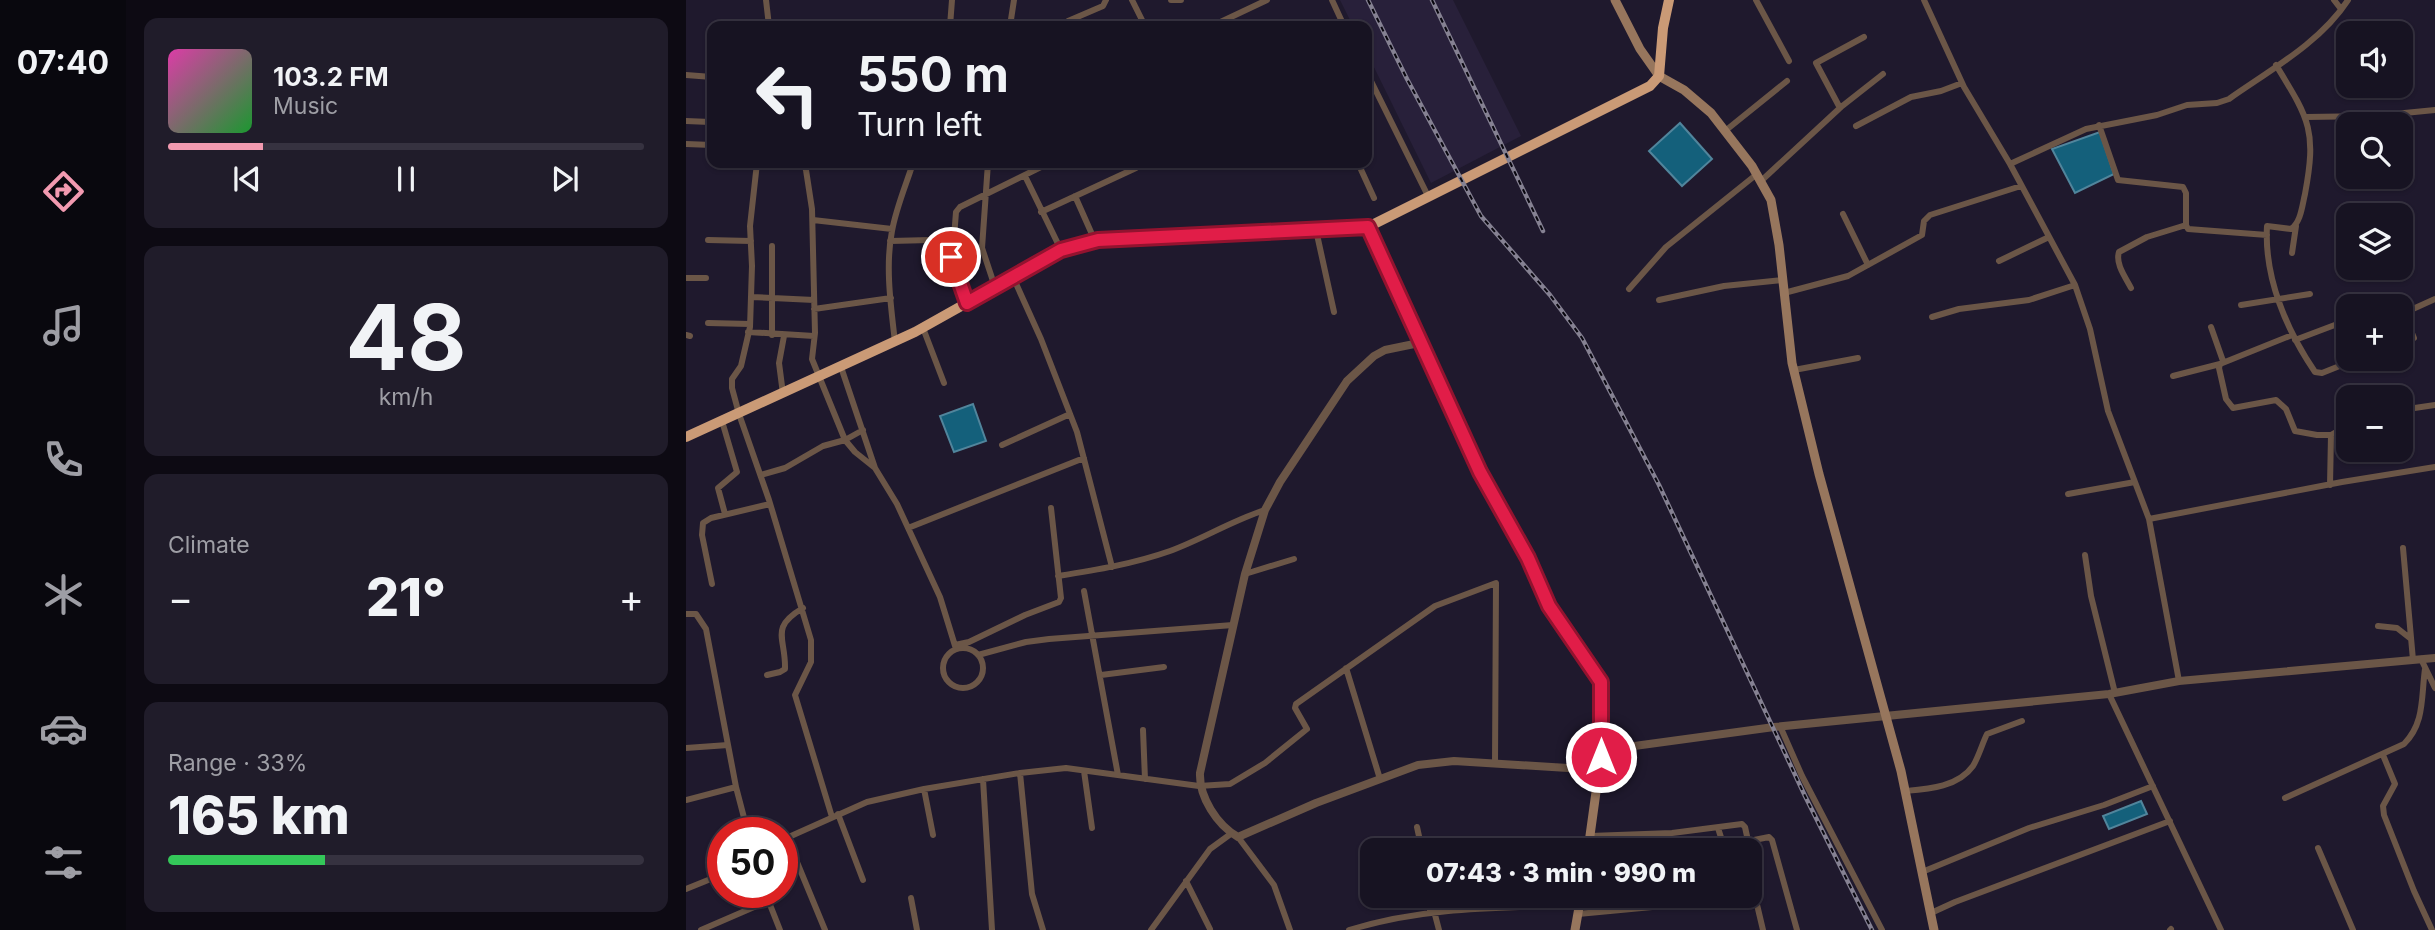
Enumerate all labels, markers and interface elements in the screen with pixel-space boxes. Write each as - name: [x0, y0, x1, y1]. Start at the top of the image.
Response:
- map controls: [2336, 21, 2413, 462]
- button: sound: [2336, 21, 2413, 98]
- text: 07:40: [17, 43, 109, 82]
- text: 550 m: [857, 45, 1009, 104]
- icon: left: [742, 49, 833, 140]
- text: 103.2 FM: [273, 61, 389, 92]
- text: Music: [273, 92, 338, 120]
- text: Turn left: [857, 105, 982, 144]
- button: search: [2336, 112, 2413, 189]
- icon: previous: [228, 160, 266, 198]
- icon: pause: [387, 160, 425, 198]
- icon: next: [546, 160, 584, 198]
- icon: directions: [39, 167, 88, 216]
- button: layers: [2336, 203, 2413, 280]
- pin: [921, 227, 981, 287]
- icon: arrive: [932, 238, 970, 276]
- text: 48: [346, 282, 466, 392]
- button: +: [2336, 294, 2413, 371]
- icon: music: [39, 301, 88, 350]
- text: km/h: [379, 383, 433, 411]
- button: −: [2336, 385, 2413, 462]
- icon: phone: [39, 435, 88, 484]
- text: Climate: [168, 531, 250, 559]
- text: 21°: [366, 566, 446, 629]
- icon: climate: [39, 570, 88, 619]
- text: −: [168, 575, 193, 621]
- text: +: [619, 575, 644, 621]
- icon: car: [39, 704, 88, 753]
- position arrow: [1564, 720, 1638, 794]
- text: Range · 33%: [168, 749, 307, 777]
- text: 165 km: [168, 784, 350, 847]
- speed limit sign: 50: [707, 817, 798, 908]
- icon: filters: [39, 838, 88, 887]
- text: 07:43 · 3 min · 990 m: [1426, 857, 1696, 888]

